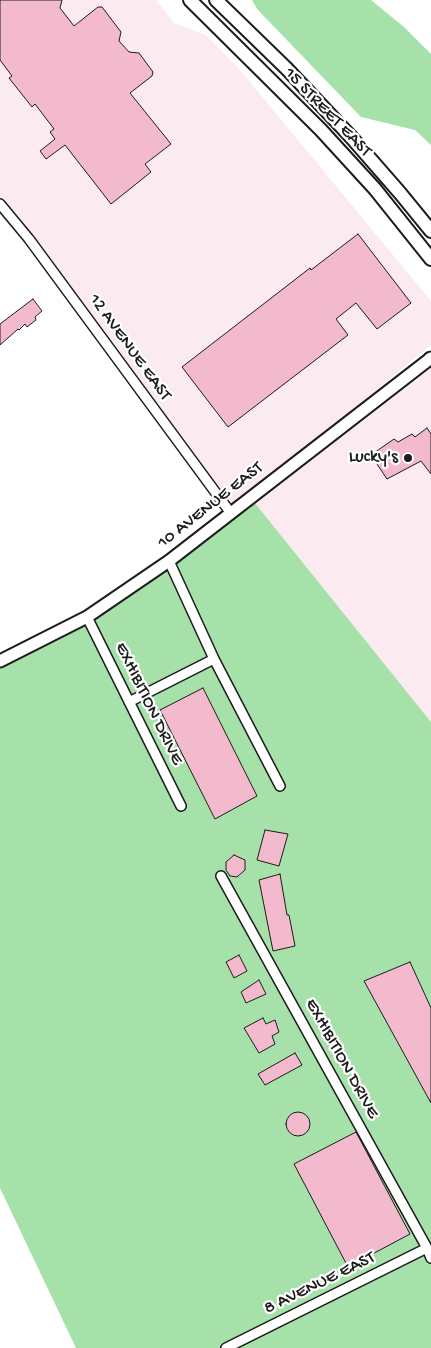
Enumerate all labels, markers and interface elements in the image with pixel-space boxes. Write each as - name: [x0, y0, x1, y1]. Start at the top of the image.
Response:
- street label: 15 STREET EAST: [279, 64, 375, 162]
- street label: 12 AVENUE EAST: [83, 290, 175, 406]
- place label: Lucky's: [349, 447, 398, 469]
- marker: Lucky's: [402, 452, 414, 464]
- street label: 10 AVENUE EAST: [154, 458, 268, 554]
- street label: EXHIBITION DRIVE: [109, 639, 187, 769]
- street label: EXHIBITION DRIVE: [299, 995, 383, 1123]
- street label: 8 AVENUE EAST: [261, 1248, 379, 1320]

